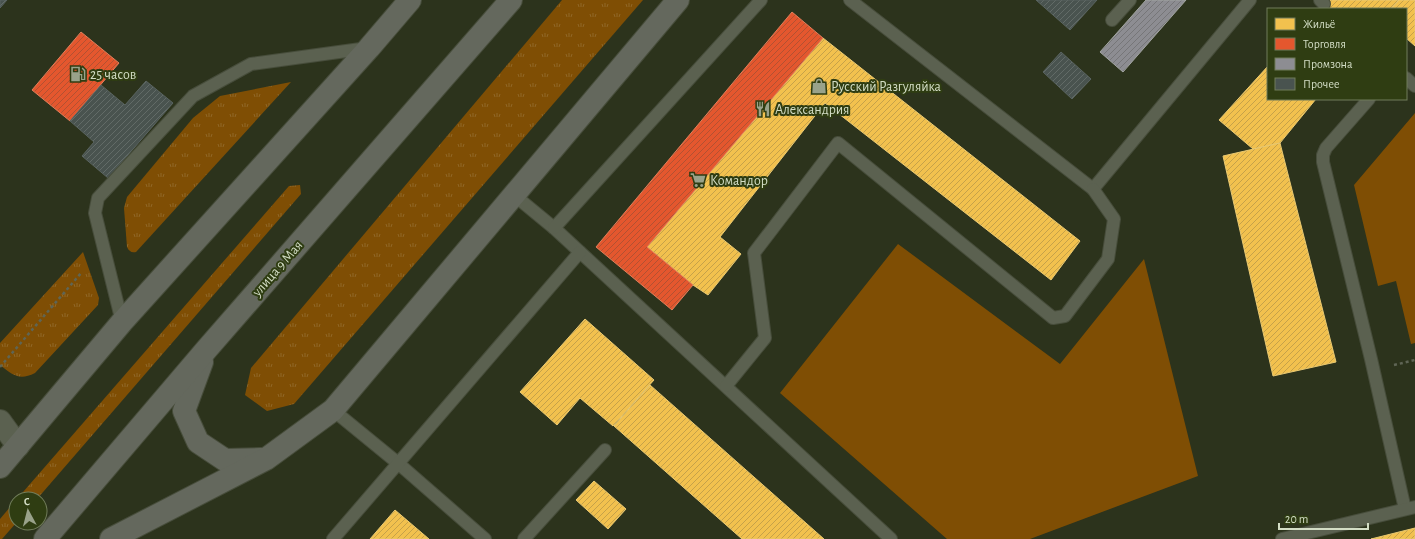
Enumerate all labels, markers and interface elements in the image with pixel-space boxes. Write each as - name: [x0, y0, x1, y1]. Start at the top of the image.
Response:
- legend: [1267, 8, 1407, 100]
- text: Жильё: [1303, 18, 1335, 30]
- text: Торговля: [1303, 38, 1346, 50]
- text: Промзона: [1303, 58, 1353, 70]
- fuel station icon: 25 часов: [69, 65, 87, 83]
- place label: 25 часов: [90, 68, 136, 82]
- shop icon: Русский Разгуляйка: [810, 77, 828, 95]
- text: Прочее: [1303, 78, 1339, 90]
- place label: Русский Разгуляйка: [831, 80, 942, 94]
- restaurant icon: Александрия: [754, 100, 772, 118]
- place label: Александрия: [775, 103, 850, 117]
- supermarket icon: Командор: [689, 171, 707, 189]
- place label: Командор: [710, 174, 768, 188]
- street label: улица 9 Мая: [249, 238, 306, 300]
- north arrow: [8, 491, 48, 531]
- text: С: [23, 496, 31, 507]
- scale bar: [1279, 505, 1368, 531]
- text: 20 m: [1285, 513, 1308, 525]

